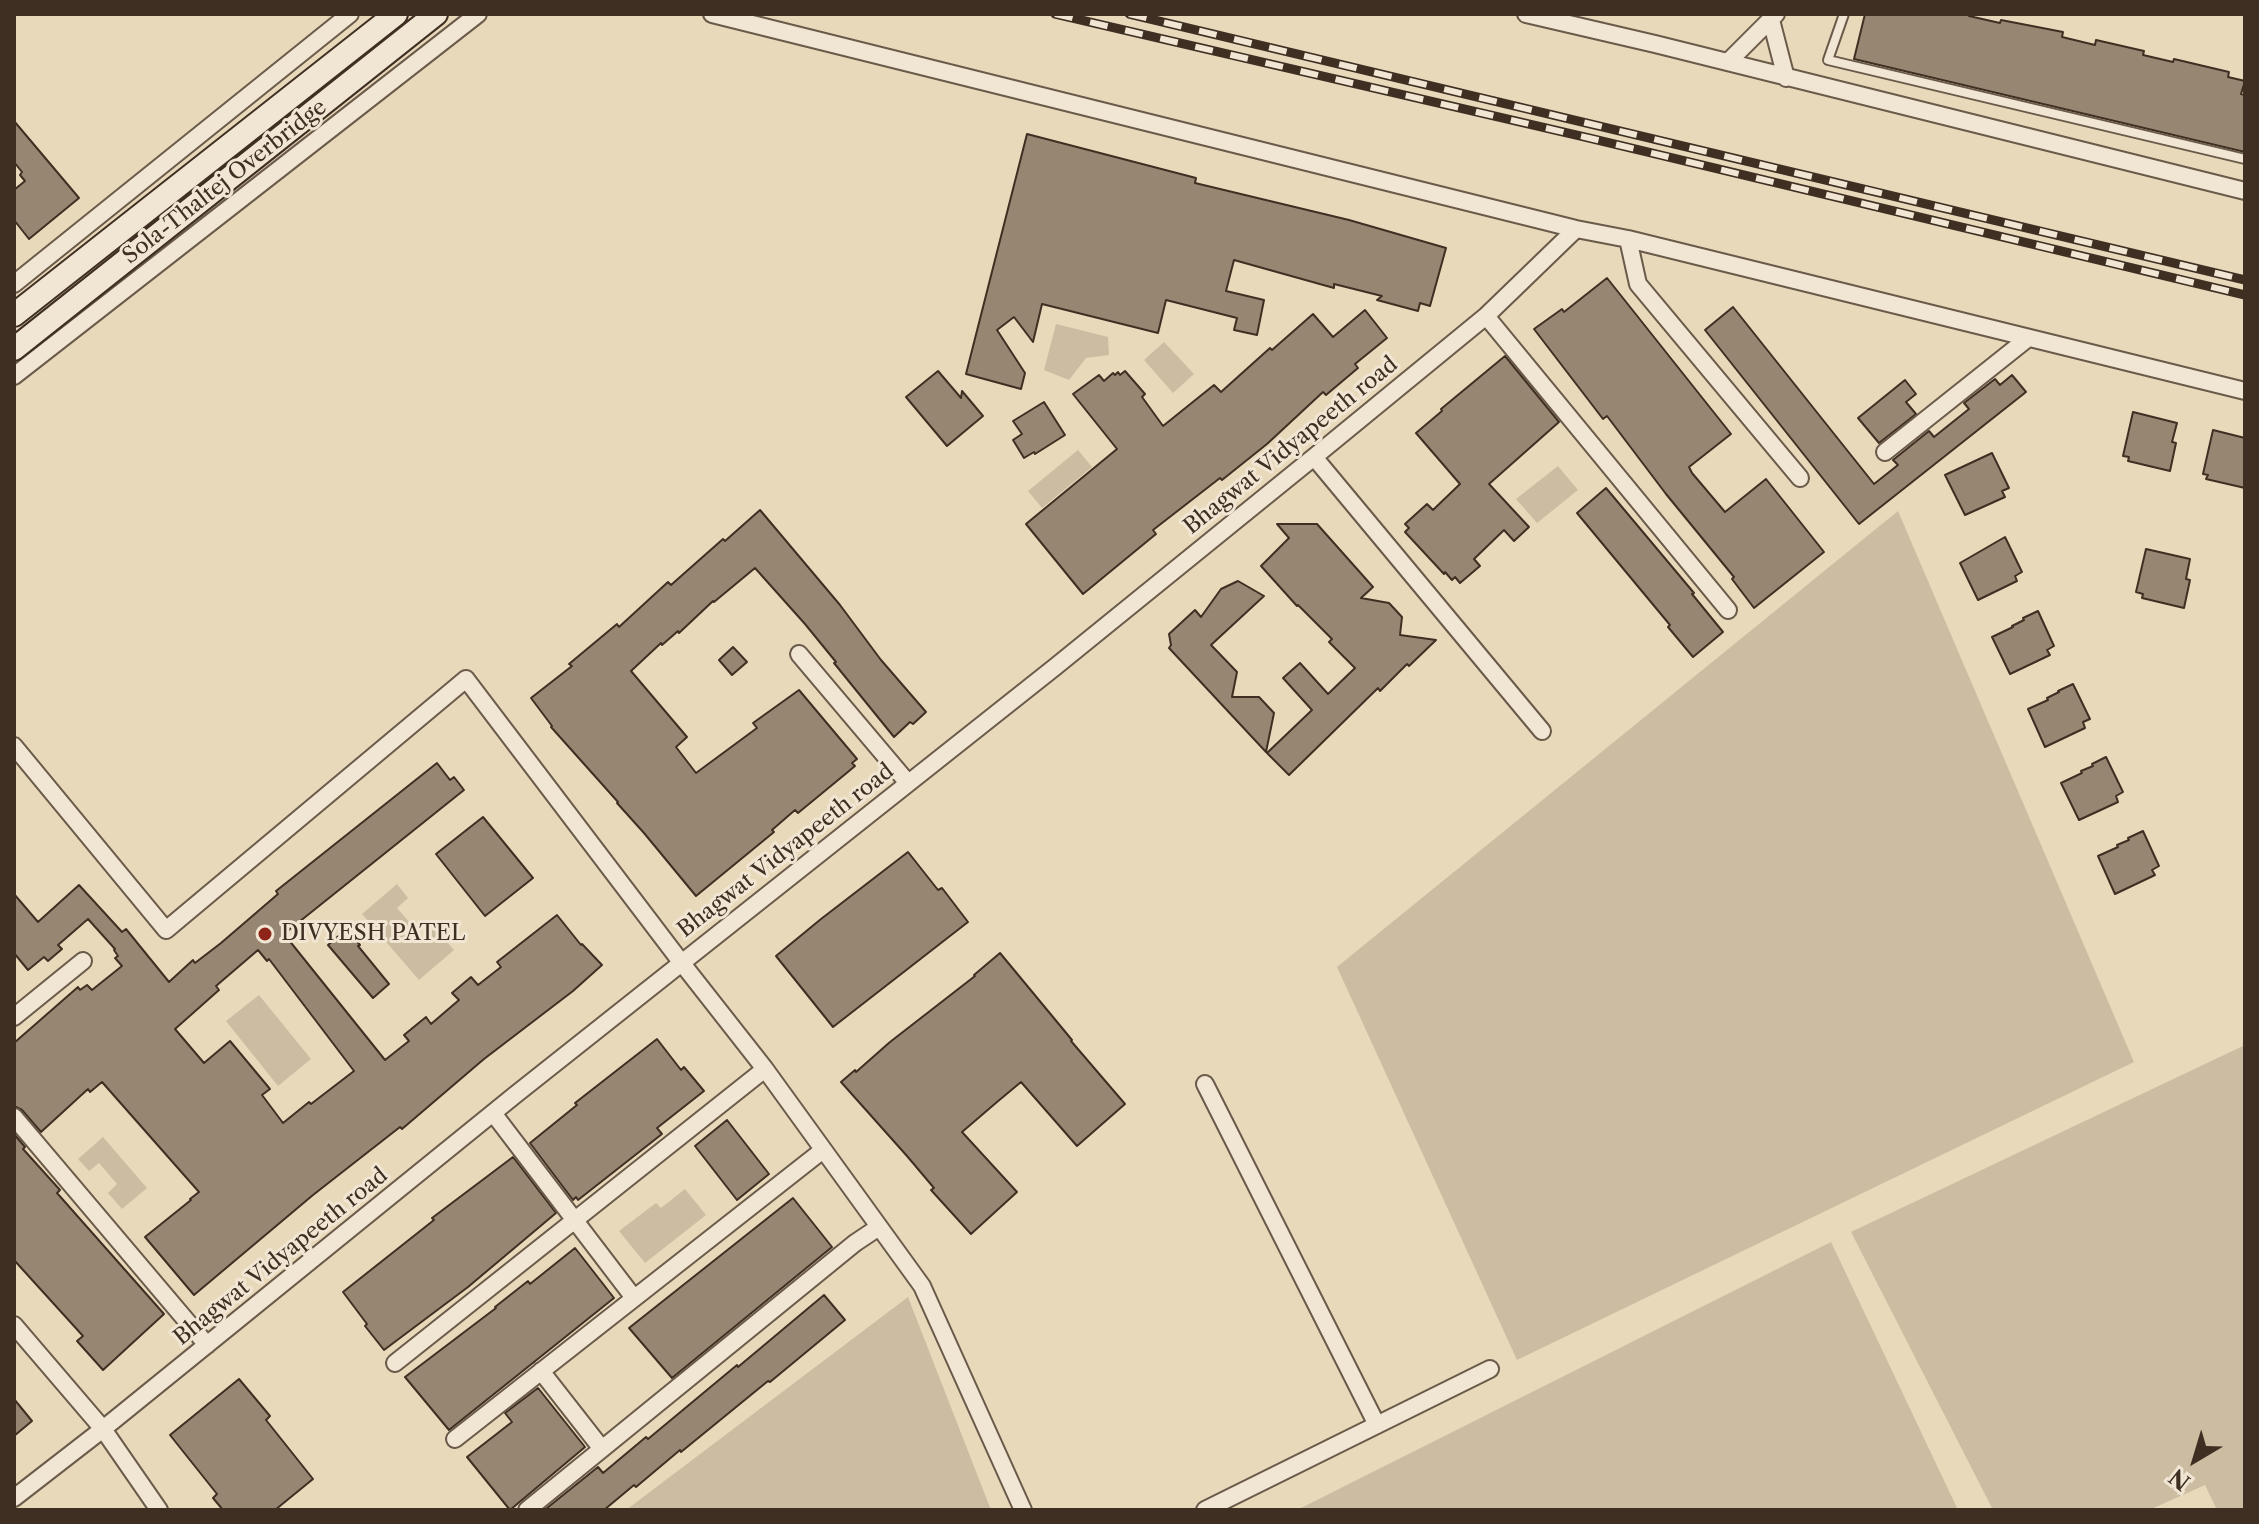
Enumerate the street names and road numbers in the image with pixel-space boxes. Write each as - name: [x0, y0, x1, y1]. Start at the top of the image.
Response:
- street label: Sola-Thaltej Overbridge: [118, 94, 332, 270]
- street label: Bhagwat Vidyapeeth road: [1179, 352, 1403, 540]
- street label: Bhagwat Vidyapeeth road: [673, 758, 899, 944]
- street label: Bhagwat Vidyapeeth road: [169, 1163, 393, 1351]

